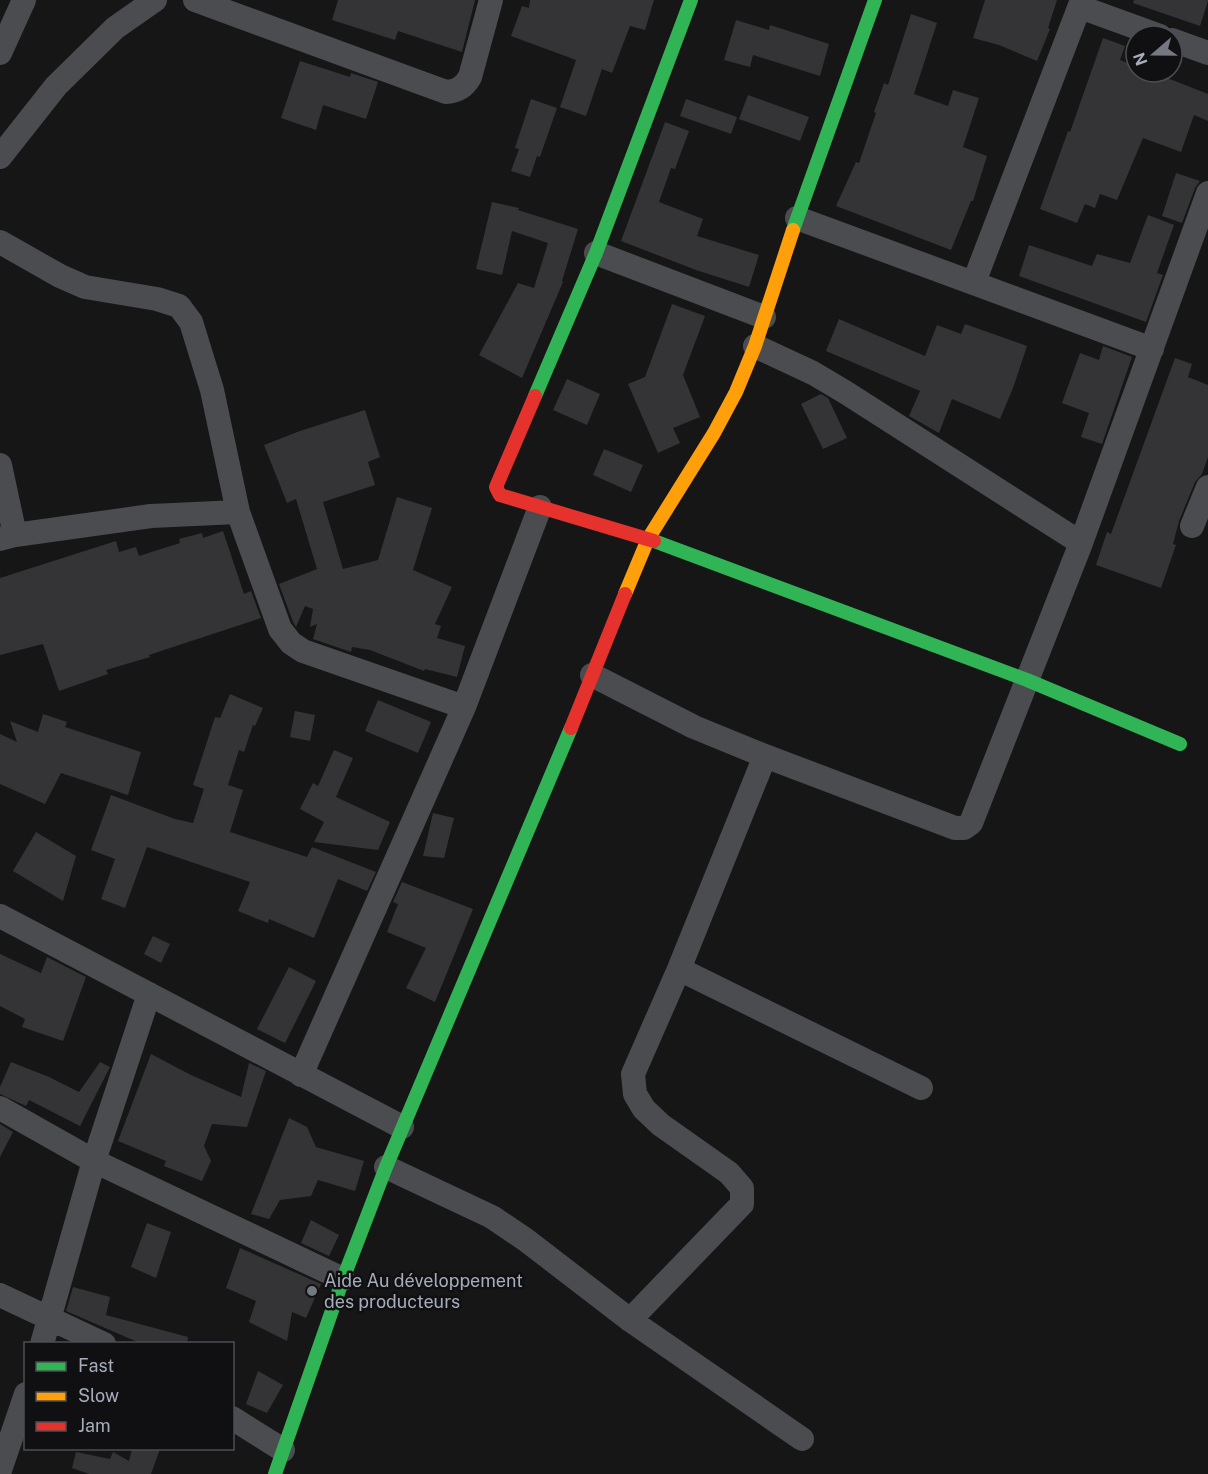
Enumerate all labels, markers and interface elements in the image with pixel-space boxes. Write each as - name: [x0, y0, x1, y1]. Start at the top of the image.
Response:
- north arrow: [1124, 24, 1184, 84]
- text: N: [1129, 50, 1151, 68]
- place label: Aide Au développement des producteurs: [324, 1270, 523, 1312]
- marker: Aide Au développement des producteurs: [305, 1284, 319, 1298]
- legend: [24, 1342, 234, 1450]
- text: Fast: [78, 1355, 114, 1376]
- text: Slow: [78, 1385, 119, 1406]
- text: Jam: [78, 1415, 111, 1436]

